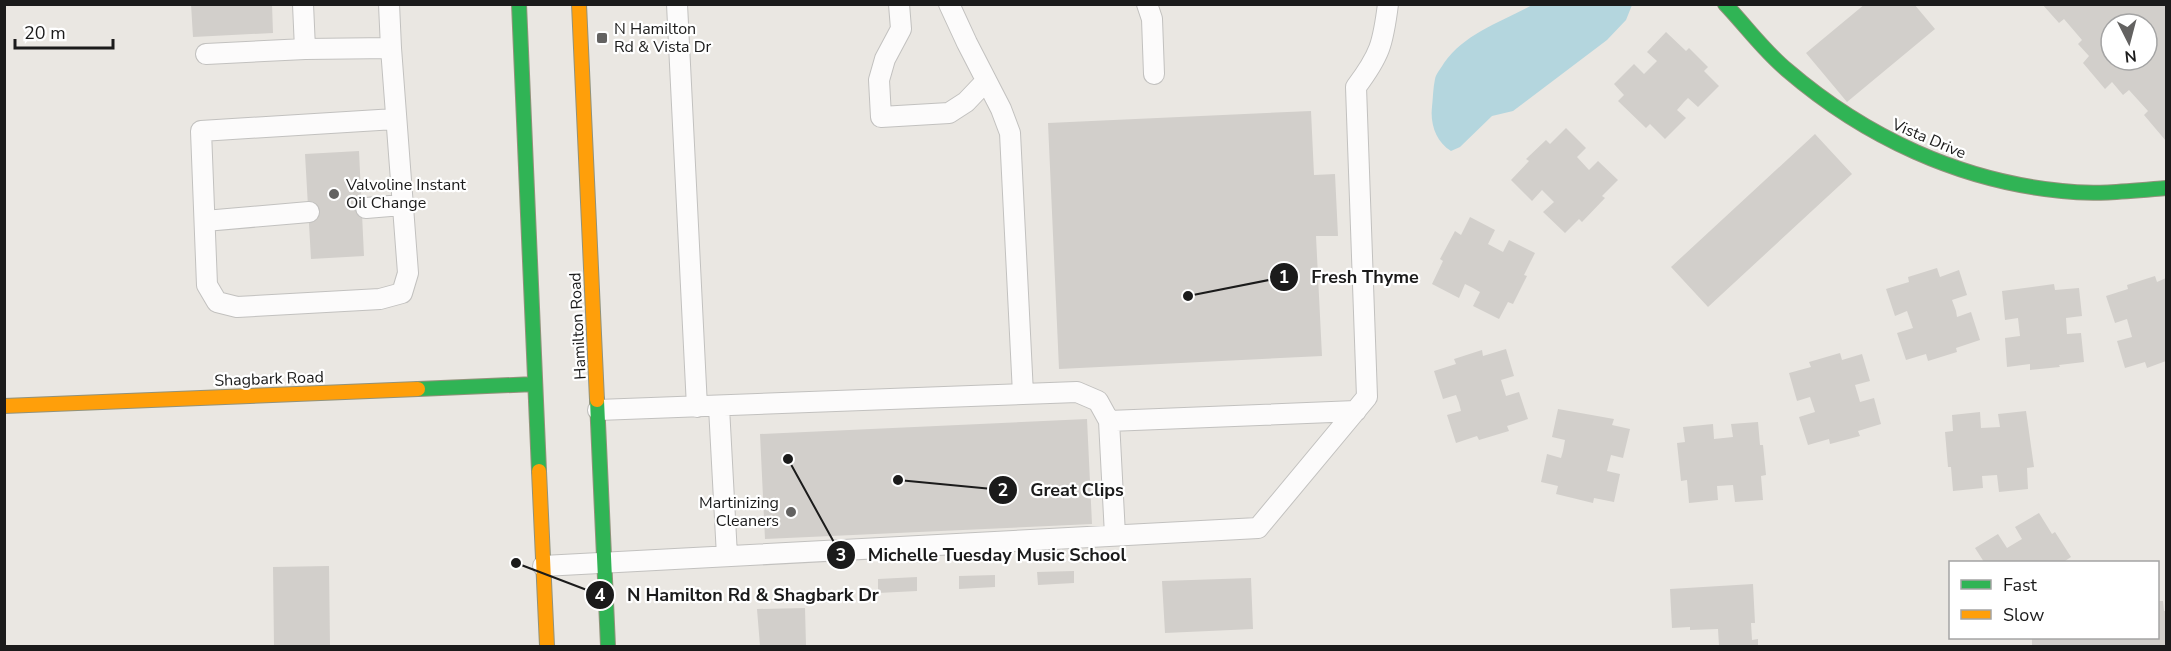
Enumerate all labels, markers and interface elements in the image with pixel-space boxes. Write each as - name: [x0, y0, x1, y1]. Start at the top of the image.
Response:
- scale bar: [15, 12, 112, 50]
- north arrow: [2099, 12, 2159, 72]
- place label: N Hamilton Rd & Vista Dr: [614, 18, 712, 58]
- text: 20 m: [24, 21, 66, 45]
- marker: N Hamilton Rd & Vista Dr: [595, 31, 609, 45]
- text: N: [2123, 44, 2138, 67]
- street label: Vista Drive: [1888, 113, 1969, 164]
- place label: Valvoline Instant Oil Change: [345, 174, 466, 214]
- marker: Valvoline Instant Oil Change: [327, 187, 341, 201]
- callout: Fresh Thyme: [1269, 259, 1430, 295]
- text: 1: [1279, 265, 1289, 289]
- text: Fresh Thyme: [1311, 265, 1419, 289]
- street label: Hamilton Road: [564, 272, 592, 380]
- street label: Shagbark Road: [214, 366, 324, 392]
- callout: Great Clips: [988, 472, 1136, 508]
- text: 2: [998, 478, 1008, 502]
- text: Great Clips: [1030, 478, 1124, 502]
- place label: Martinizing Cleaners: [699, 492, 779, 532]
- marker: Martinizing Cleaners: [784, 505, 798, 519]
- callout: Michelle Tuesday Music School: [826, 537, 1138, 573]
- text: 3: [836, 543, 846, 567]
- text: Michelle Tuesday Music School: [868, 543, 1126, 567]
- legend: [1949, 561, 2159, 639]
- text: Fast: [2003, 573, 2038, 597]
- callout: N Hamilton Rd & Shagbark Dr: [585, 577, 891, 613]
- text: 4: [595, 583, 606, 607]
- text: N Hamilton Rd & Shagbark Dr: [627, 583, 879, 607]
- text: Slow: [2003, 603, 2044, 627]

